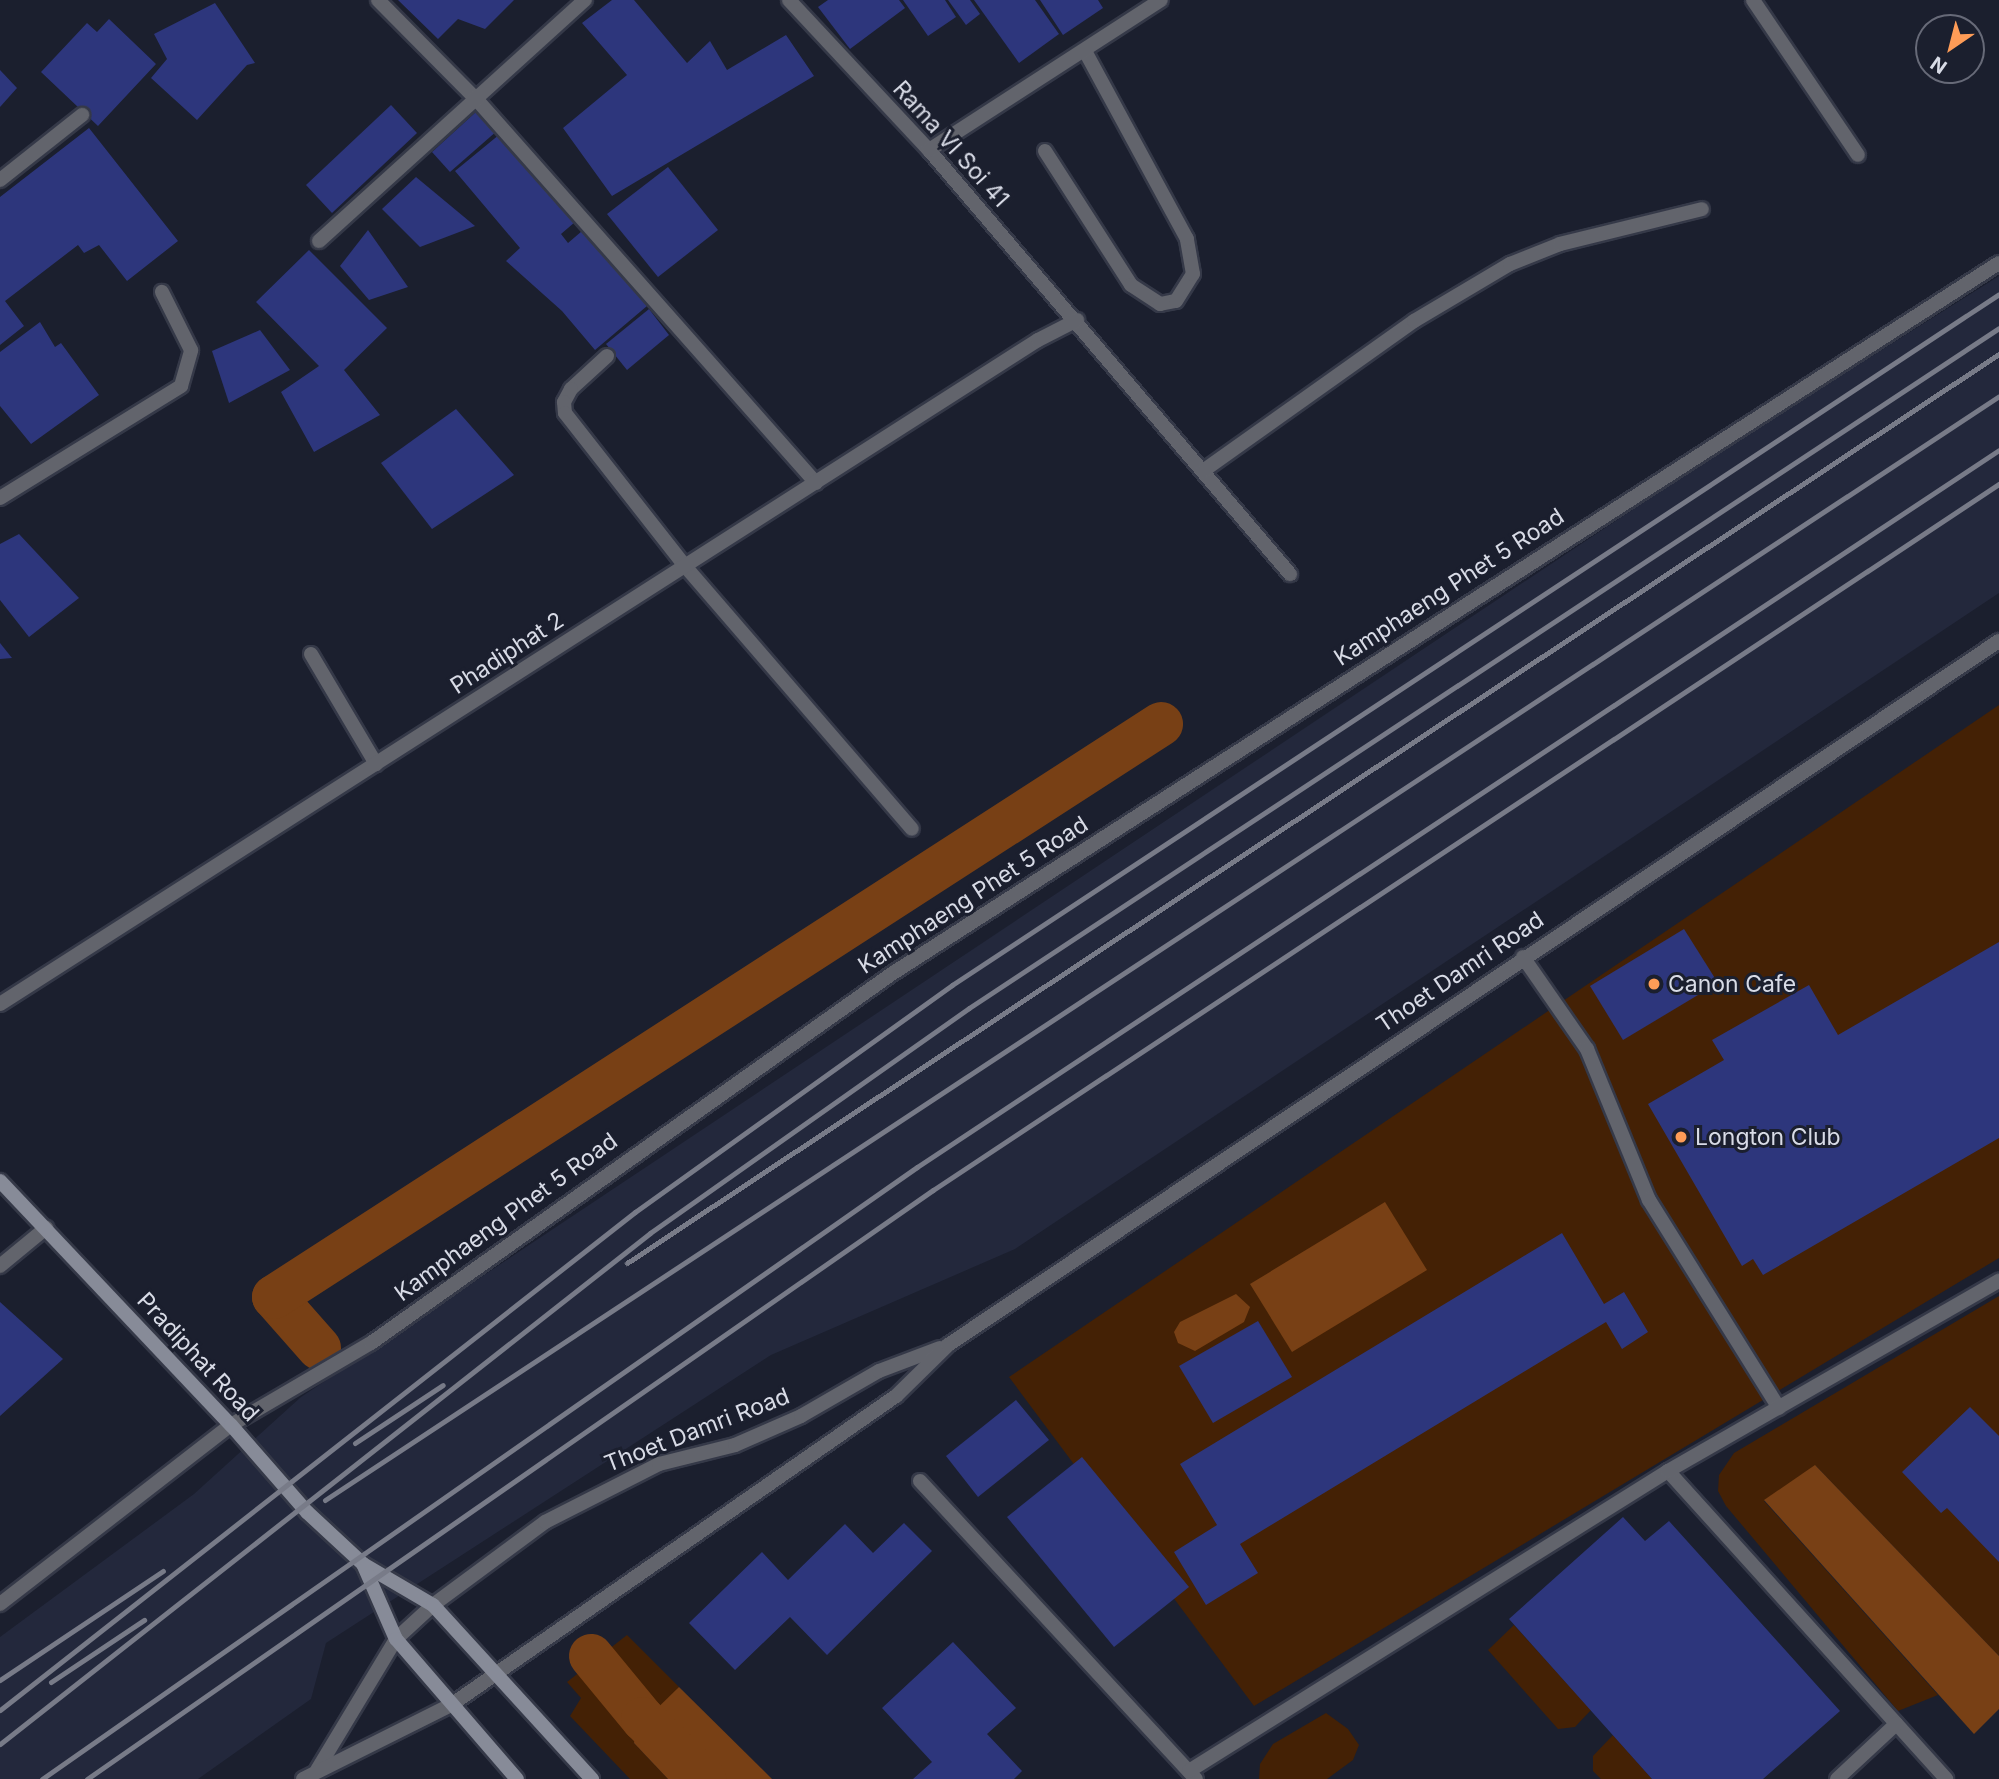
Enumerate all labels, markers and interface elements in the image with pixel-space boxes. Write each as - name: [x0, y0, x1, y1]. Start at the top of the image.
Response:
- north arrow: [1915, 14, 1985, 84]
- text: N: [1926, 51, 1951, 79]
- street label: Rama VI Soi 41: [887, 75, 1015, 213]
- street label: Kamphaeng Phet 5 Road: [1329, 502, 1569, 672]
- street label: Phadiphat 2: [445, 606, 569, 700]
- street label: Kamphaeng Phet 5 Road: [853, 810, 1093, 980]
- street label: Thoet Damri Road: [1371, 906, 1549, 1038]
- place label: Canon Cafe: [1668, 970, 1796, 998]
- marker: Canon Cafe: [1646, 976, 1662, 992]
- place label: Longton Club: [1695, 1123, 1841, 1151]
- street label: Kamphaeng Phet 5 Road: [389, 1127, 623, 1307]
- marker: Longton Club: [1673, 1129, 1689, 1145]
- street label: Pradiphat Road: [131, 1287, 265, 1427]
- street label: Thoet Damri Road: [601, 1382, 793, 1478]

